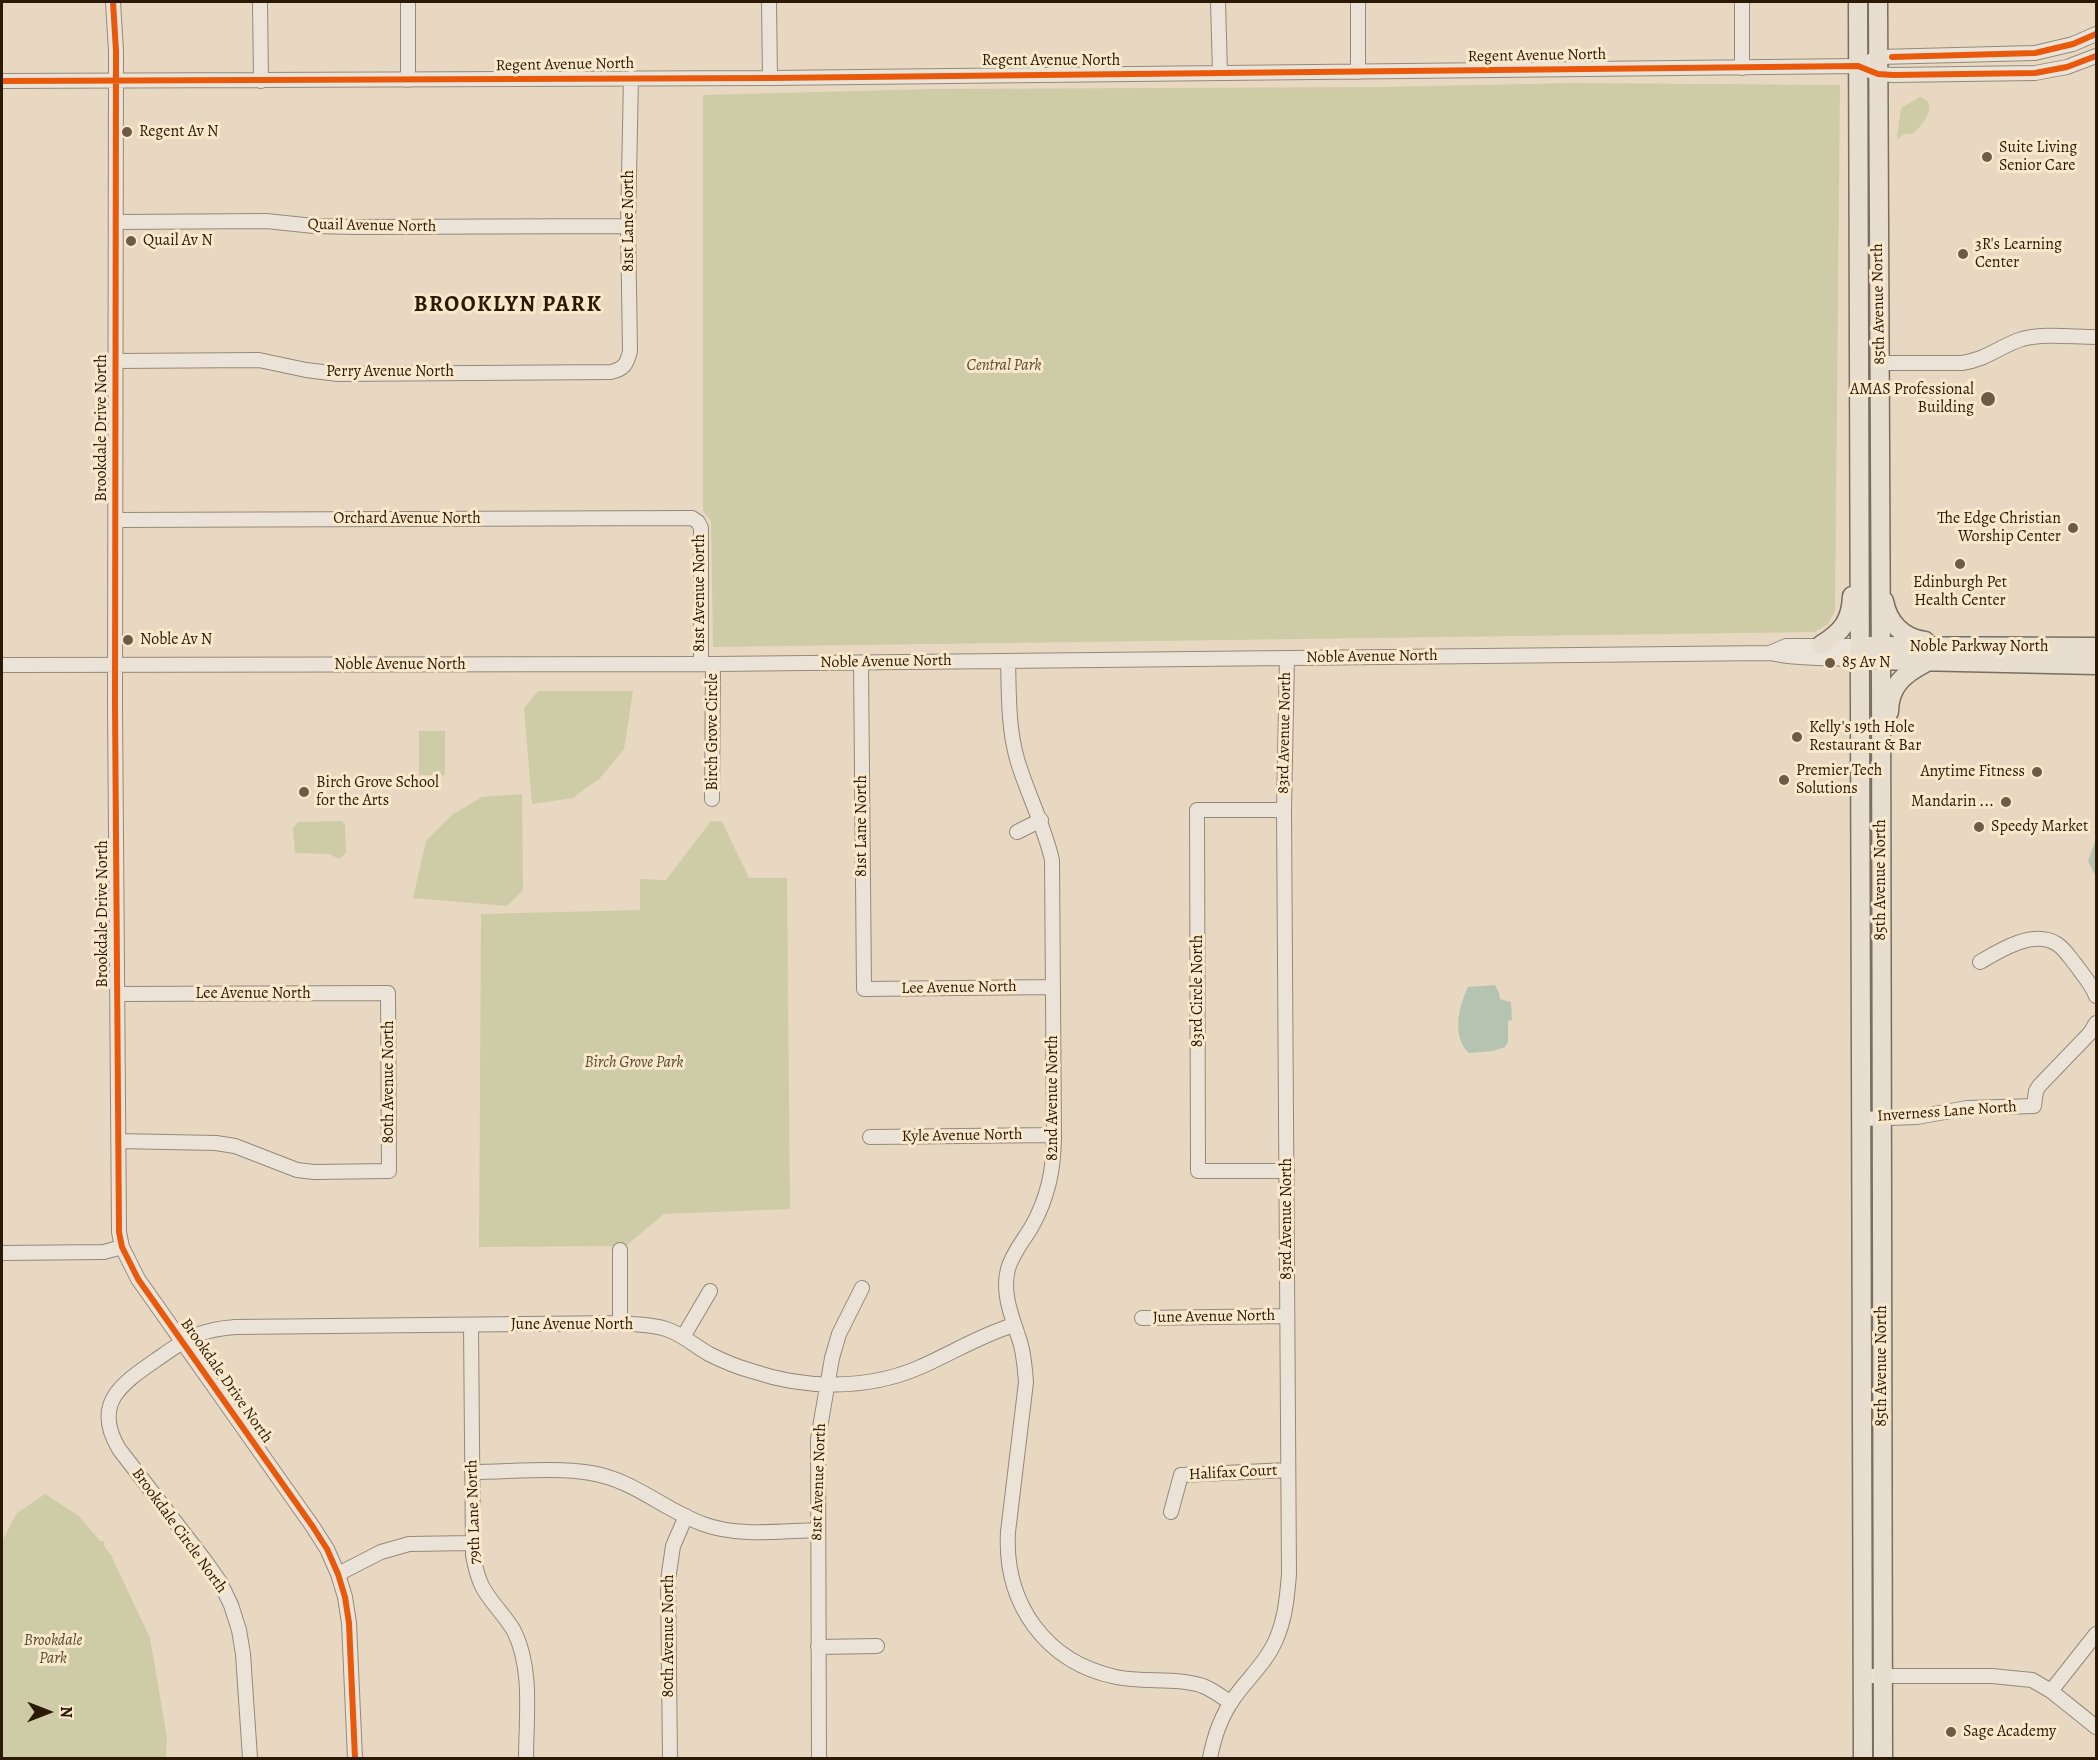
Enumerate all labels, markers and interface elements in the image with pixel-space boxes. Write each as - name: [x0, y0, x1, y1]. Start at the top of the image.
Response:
- street label: Regent Avenue North: [1468, 45, 1606, 67]
- street label: Regent Avenue North: [982, 51, 1120, 71]
- street label: Regent Avenue North: [496, 54, 634, 76]
- place label: Regent Av N: [139, 122, 219, 142]
- marker: Regent Av N: [120, 125, 134, 139]
- place label: Suite Living Senior Care: [1999, 138, 2077, 176]
- marker: Suite Living Senior Care: [1980, 150, 1994, 164]
- street label: 81st Lane North: [619, 170, 639, 272]
- street label: Quail Avenue North: [307, 215, 437, 237]
- place label: Quail Av N: [143, 231, 213, 251]
- marker: Quail Av N: [124, 234, 138, 248]
- place label: 3R's Learning Center: [1975, 235, 2062, 273]
- street label: 85th Avenue North: [1868, 243, 1890, 365]
- marker: 3R's Learning Center: [1956, 247, 1970, 261]
- district label: BROOKLYN PARK: [414, 293, 602, 319]
- street label: Brookdale Drive North: [92, 354, 112, 502]
- park label: Central Park: [967, 356, 1041, 376]
- street label: Perry Avenue North: [326, 362, 454, 382]
- place label: AMAS Professional Building: [1850, 380, 1974, 418]
- marker: AMAS Professional Building: [1979, 390, 1997, 408]
- street label: Orchard Avenue North: [333, 509, 481, 529]
- place label: The Edge Christian Worship Center: [1937, 509, 2061, 547]
- marker: The Edge Christian Worship Center: [2066, 521, 2080, 535]
- street label: 81st Avenue North: [690, 534, 710, 652]
- marker: Edinburgh Pet Health Center: [1953, 557, 1967, 571]
- place label: Edinburgh Pet Health Center: [1913, 573, 2007, 611]
- place label: Noble Av N: [140, 630, 212, 650]
- marker: Noble Av N: [121, 633, 135, 647]
- street label: Noble Parkway North: [1909, 637, 2049, 657]
- street label: Noble Avenue North: [1306, 646, 1438, 668]
- street label: Noble Avenue North: [820, 651, 952, 673]
- place label: 85 Av N: [1842, 653, 1891, 673]
- street label: Noble Avenue North: [334, 655, 466, 675]
- marker: 85 Av N: [1823, 656, 1837, 670]
- street label: 83rd Avenue North: [1274, 672, 1296, 794]
- street label: Birch Grove Circle: [703, 673, 723, 791]
- place label: Kelly's 19th Hole Restaurant & Bar: [1809, 718, 1921, 756]
- marker: Kelly's 19th Hole Restaurant & Bar: [1790, 730, 1804, 744]
- place label: Premier Tech Solutions: [1796, 761, 1882, 799]
- place label: Anytime Fitness: [1920, 762, 2025, 782]
- marker: Anytime Fitness: [2030, 765, 2044, 779]
- place label: Birch Grove School for the Arts: [316, 773, 439, 811]
- marker: Premier Tech Solutions: [1777, 773, 1791, 787]
- street label: 81st Lane North: [852, 775, 872, 877]
- marker: Birch Grove School for the Arts: [297, 785, 311, 799]
- place label: Mandarin ...: [1911, 792, 1994, 812]
- marker: Mandarin ...: [1999, 795, 2013, 809]
- place label: Speedy Market: [1991, 817, 2088, 837]
- street label: 85th Avenue North: [1871, 819, 1891, 941]
- marker: Speedy Market: [1972, 820, 1986, 834]
- street label: Brookdale Drive North: [93, 840, 113, 988]
- street label: 83rd Circle North: [1188, 935, 1208, 1047]
- street label: Lee Avenue North: [901, 977, 1017, 999]
- street label: Lee Avenue North: [195, 984, 311, 1004]
- street label: 80th Avenue North: [379, 1020, 399, 1144]
- street label: 82nd Avenue North: [1043, 1035, 1063, 1161]
- park label: Birch Grove Park: [585, 1053, 683, 1073]
- street label: Inverness Lane North: [1877, 1098, 2017, 1126]
- street label: Kyle Avenue North: [901, 1125, 1023, 1147]
- street label: 83rd Avenue North: [1277, 1158, 1297, 1280]
- street label: 85th Avenue North: [1872, 1305, 1892, 1427]
- street label: June Avenue North: [1153, 1306, 1275, 1328]
- street label: Brookdale Drive North: [176, 1315, 276, 1447]
- street label: June Avenue North: [511, 1315, 633, 1335]
- street label: 81st Avenue North: [807, 1423, 831, 1541]
- street label: 79th Lane North: [463, 1459, 485, 1565]
- street label: Halifax Court: [1188, 1461, 1278, 1485]
- street label: Brookdale Circle North: [127, 1465, 231, 1597]
- street label: 80th Avenue North: [659, 1574, 679, 1698]
- park label: Brookdale Park: [24, 1631, 82, 1669]
- north arrow: [18, 1682, 78, 1742]
- text: N: [55, 1706, 77, 1718]
- place label: Sage Academy: [1963, 1722, 2056, 1742]
- marker: Sage Academy: [1944, 1725, 1958, 1739]

